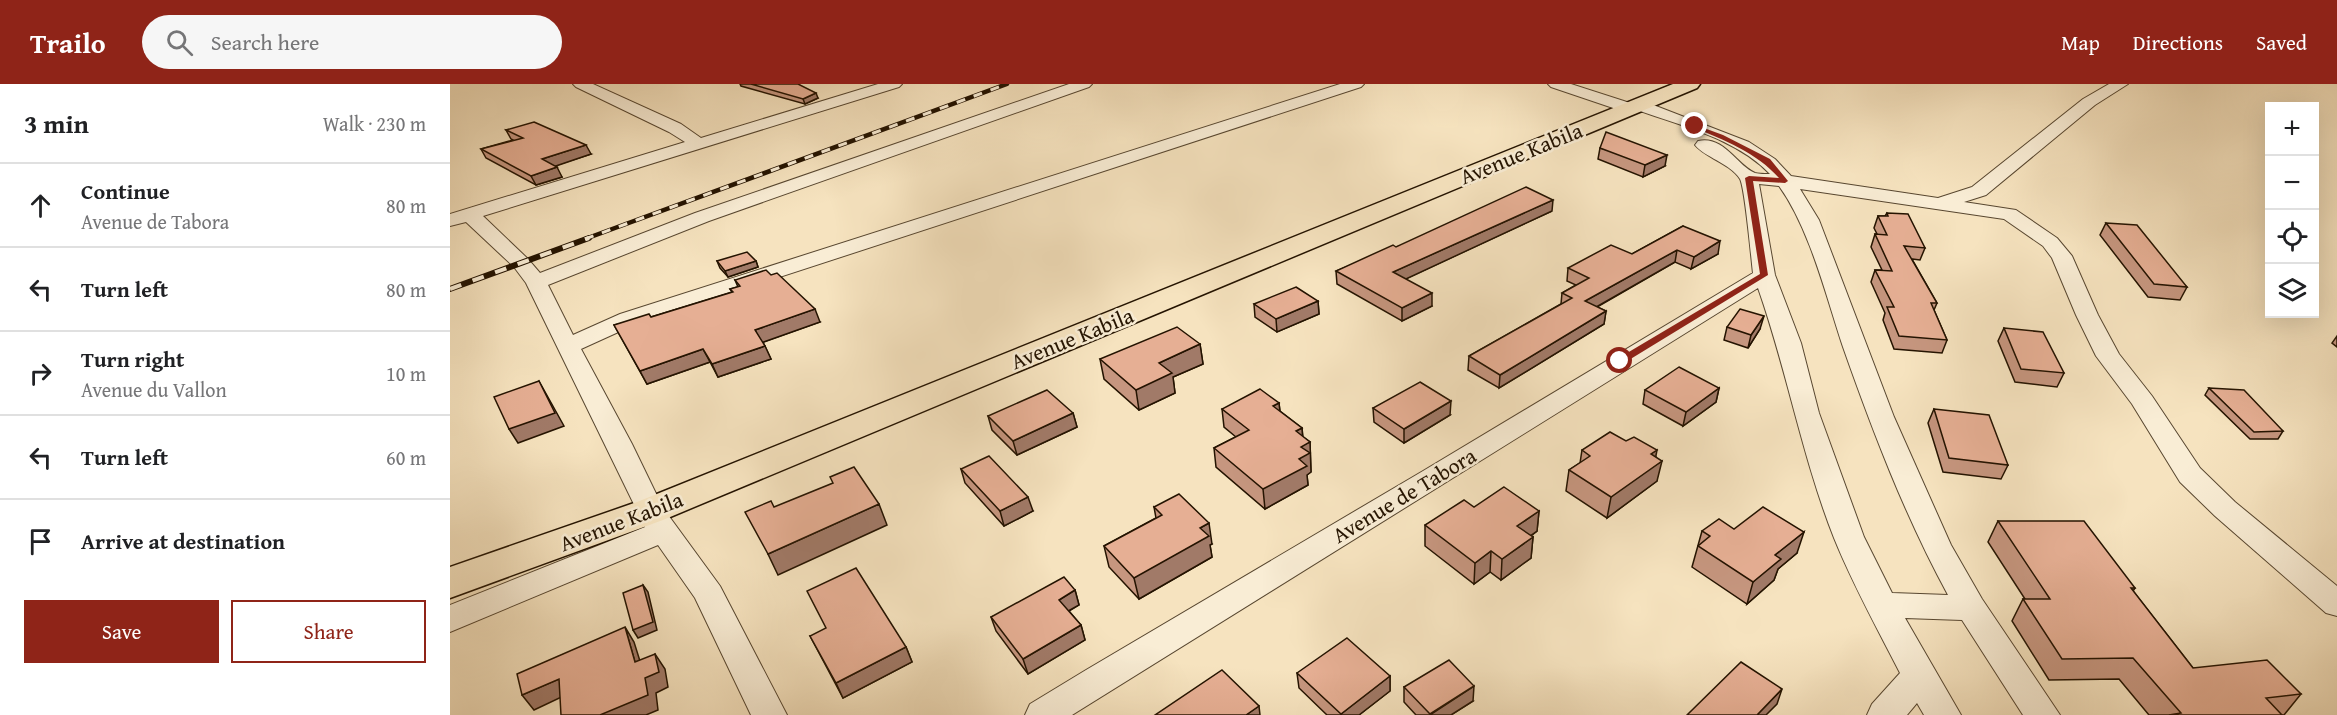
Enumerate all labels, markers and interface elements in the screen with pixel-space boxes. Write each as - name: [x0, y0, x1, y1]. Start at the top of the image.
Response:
- search box: [142, 15, 562, 69]
- text: Trailo: [30, 22, 106, 63]
- icon: search: [163, 26, 196, 59]
- text: Search here: [211, 26, 319, 58]
- text: Map: [2061, 27, 2100, 58]
- text: Directions: [2133, 27, 2223, 58]
- text: Saved: [2256, 27, 2307, 58]
- map controls: [2265, 102, 2319, 318]
- button: +: [2265, 102, 2319, 156]
- text: 3 min: [24, 104, 89, 143]
- text: Walk · 230 m: [323, 109, 426, 138]
- route end: [1681, 112, 1707, 138]
- street label: Avenue Kabila: [1455, 114, 1588, 192]
- button: −: [2265, 156, 2319, 210]
- text: Continue: [81, 175, 170, 207]
- icon: ahead: [24, 189, 57, 222]
- text: 80 m: [386, 191, 426, 220]
- text: Avenue de Tabora: [81, 207, 229, 236]
- button: locate: [2265, 210, 2319, 264]
- button: layers: [2265, 264, 2319, 318]
- icon: left: [24, 273, 57, 306]
- text: Turn left: [81, 273, 168, 305]
- text: 80 m: [386, 275, 426, 304]
- street label: Avenue Kabila: [1006, 299, 1139, 377]
- text: Turn right: [81, 343, 184, 375]
- route start: [1606, 347, 1632, 373]
- icon: right: [24, 357, 57, 390]
- text: 10 m: [386, 359, 426, 388]
- text: Avenue du Vallon: [81, 375, 227, 404]
- street label: Avenue de Tabora: [1326, 439, 1483, 551]
- icon: left: [24, 441, 57, 474]
- text: Turn left: [81, 441, 168, 473]
- text: 60 m: [386, 443, 426, 472]
- street label: Avenue Kabila: [555, 483, 688, 559]
- icon: arrive: [24, 525, 57, 558]
- text: Arrive at destination: [81, 525, 285, 557]
- button: Save: [24, 600, 219, 663]
- button: Share: [231, 600, 426, 663]

